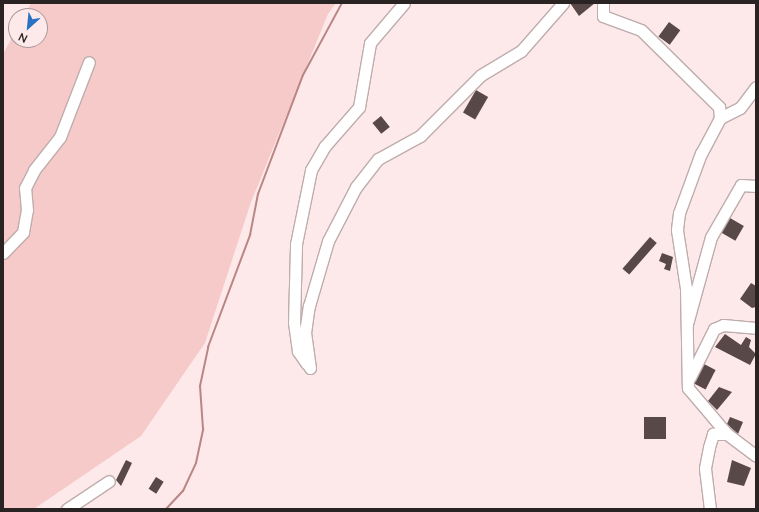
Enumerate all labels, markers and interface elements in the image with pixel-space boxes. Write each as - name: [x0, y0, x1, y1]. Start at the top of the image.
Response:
- north arrow: [8, 8, 48, 48]
- text: N: [16, 31, 30, 46]

